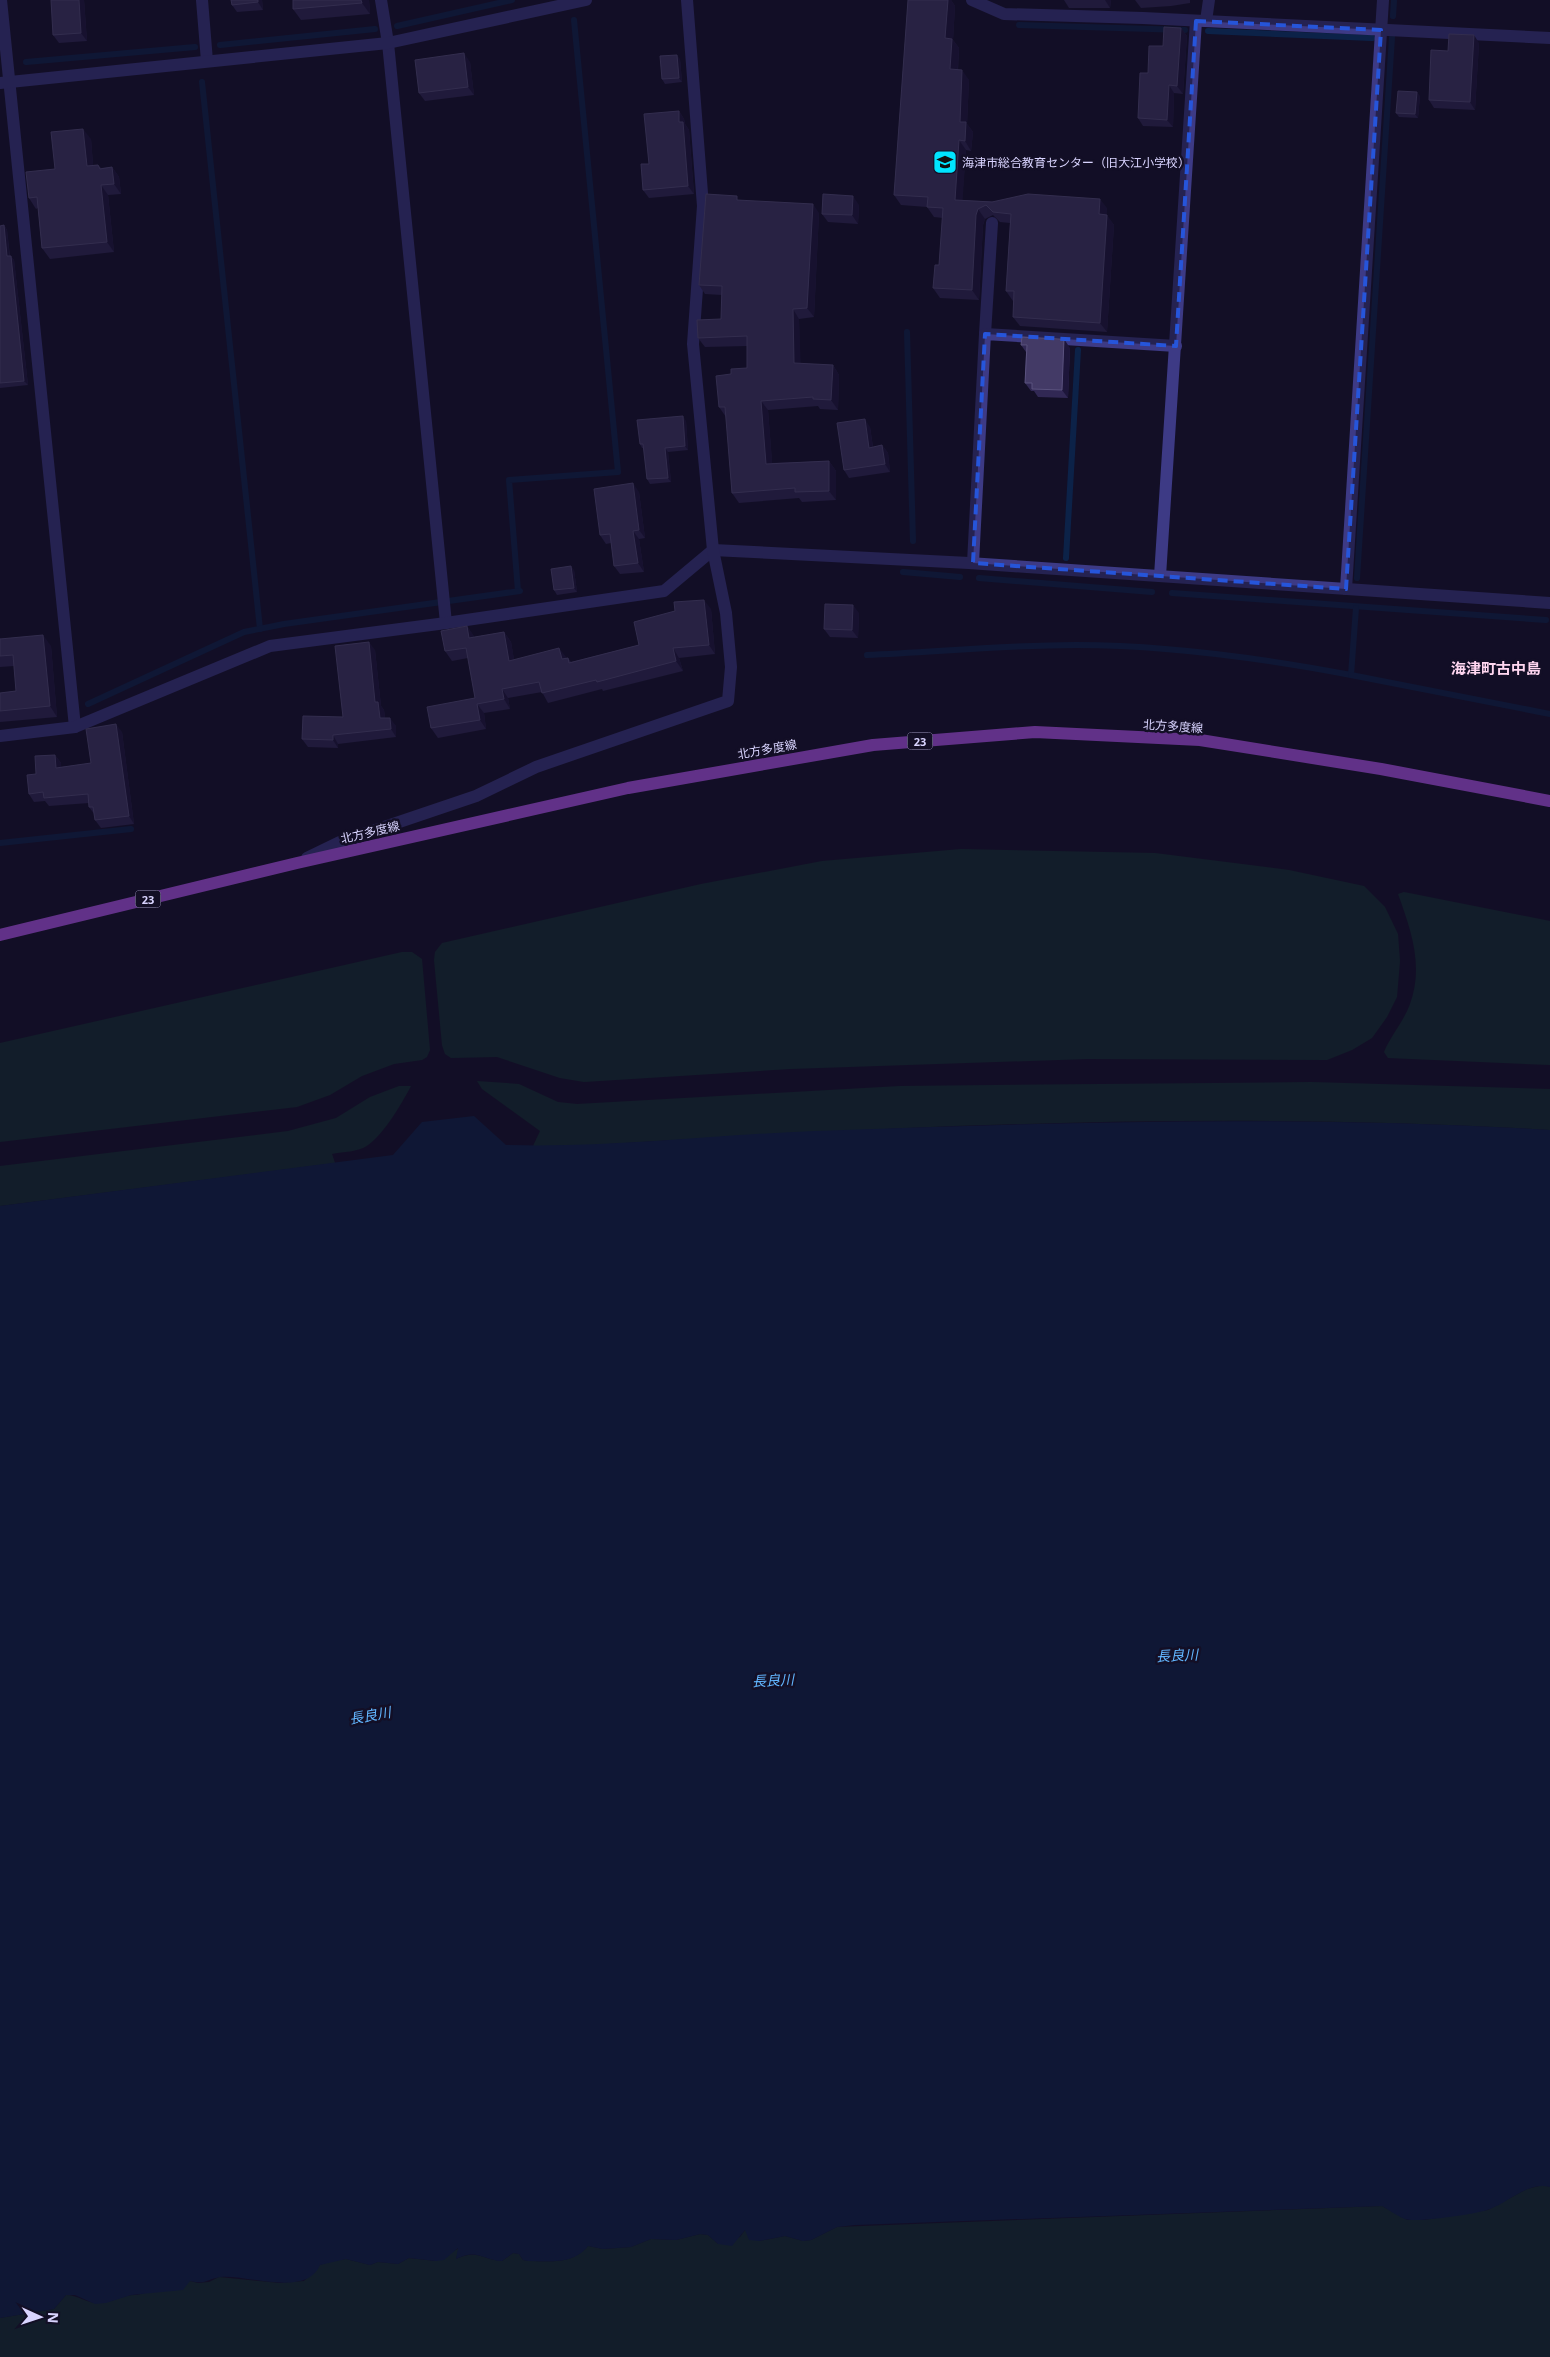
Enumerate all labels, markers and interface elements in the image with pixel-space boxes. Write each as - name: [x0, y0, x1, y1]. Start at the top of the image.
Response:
- school or university icon: 海津市総合教育センター（旧大江小学校）: [932, 149, 958, 175]
- place label: 海津市総合教育センター（旧大江小学校）: [962, 154, 1190, 171]
- district label: 海津町古中島: [1451, 658, 1541, 678]
- street label: 北方多度線: [1142, 715, 1204, 737]
- road number: 23: [908, 732, 932, 749]
- street label: 北方多度線: [736, 735, 798, 763]
- street label: 北方多度線: [339, 817, 401, 847]
- road number: 23: [136, 891, 160, 908]
- water label: 長良川: [1156, 1644, 1200, 1666]
- water label: 長良川: [752, 1669, 796, 1691]
- water label: 長良川: [348, 1702, 394, 1728]
- north arrow: [15, 2292, 65, 2342]
- text: N: [44, 2312, 63, 2324]

